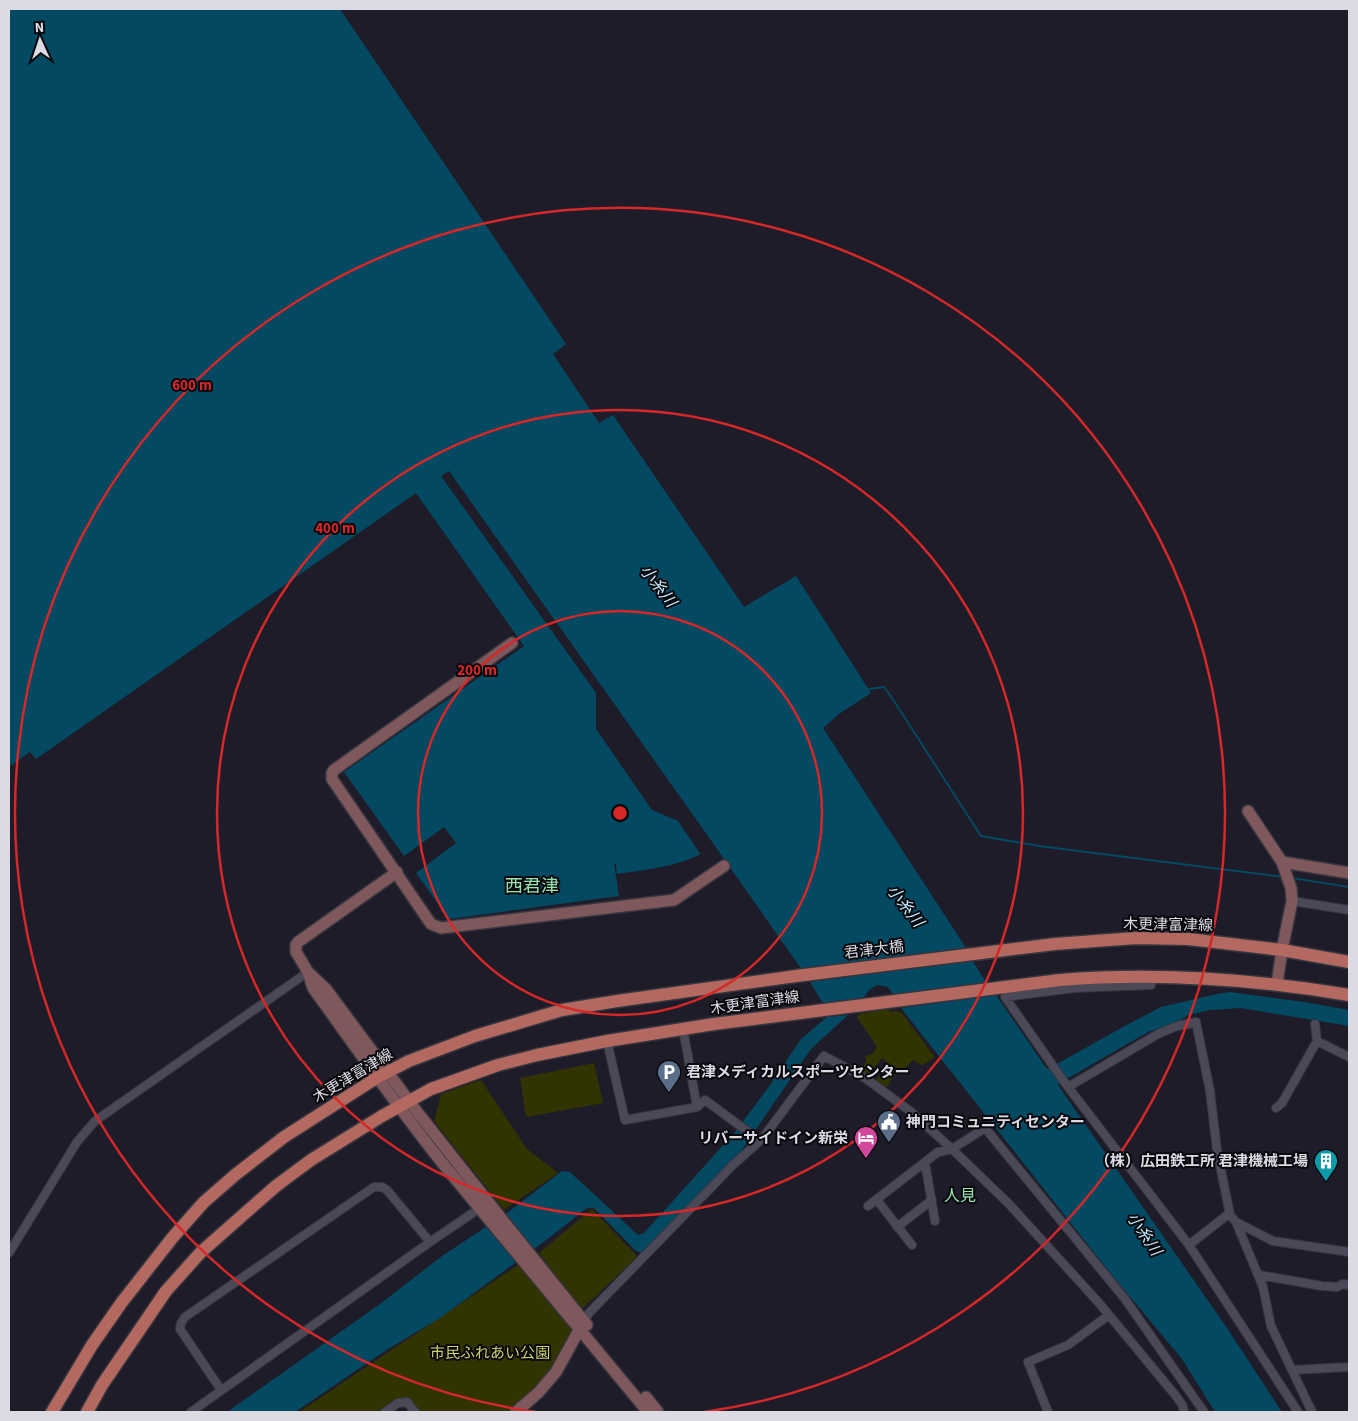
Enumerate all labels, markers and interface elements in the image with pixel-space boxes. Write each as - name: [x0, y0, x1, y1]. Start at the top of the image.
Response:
- north arrow: [15, 15, 65, 65]
- text: N: [34, 18, 45, 38]
- text: 600 m: [172, 375, 212, 396]
- text: 400 m: [315, 518, 355, 539]
- water label: 小糸川: [635, 560, 683, 613]
- text: 200 m: [457, 660, 497, 681]
- centre of rings: [611, 804, 629, 822]
- district label: 西君津: [505, 874, 559, 899]
- water label: 小糸川: [882, 880, 930, 933]
- street label: 木更津富津線: [1123, 914, 1213, 936]
- street label: 君津大橋: [843, 936, 905, 964]
- street label: 木更津富津線: [709, 986, 801, 1020]
- street label: 木更津富津線: [309, 1044, 397, 1108]
- parking icon: 君津メディカルスポーツセンター: [656, 1059, 682, 1093]
- place label: 君津メディカルスポーツセンター: [686, 1062, 910, 1083]
- public building icon: 神門コミュニティセンター: [876, 1109, 902, 1143]
- place label: 神門コミュニティセンター: [905, 1112, 1085, 1133]
- hotel icon: リバーサイドイン新栄: [853, 1125, 879, 1159]
- place label: リバーサイドイン新栄: [698, 1128, 848, 1149]
- building icon: （株）広田鉄工所 君津機械工場: [1313, 1148, 1339, 1182]
- place label: （株）広田鉄工所 君津機械工場: [1095, 1151, 1308, 1172]
- district label: 人見: [944, 1185, 976, 1207]
- water label: 小糸川: [1121, 1208, 1168, 1262]
- park label: 市民ふれあい公園: [430, 1343, 550, 1364]

